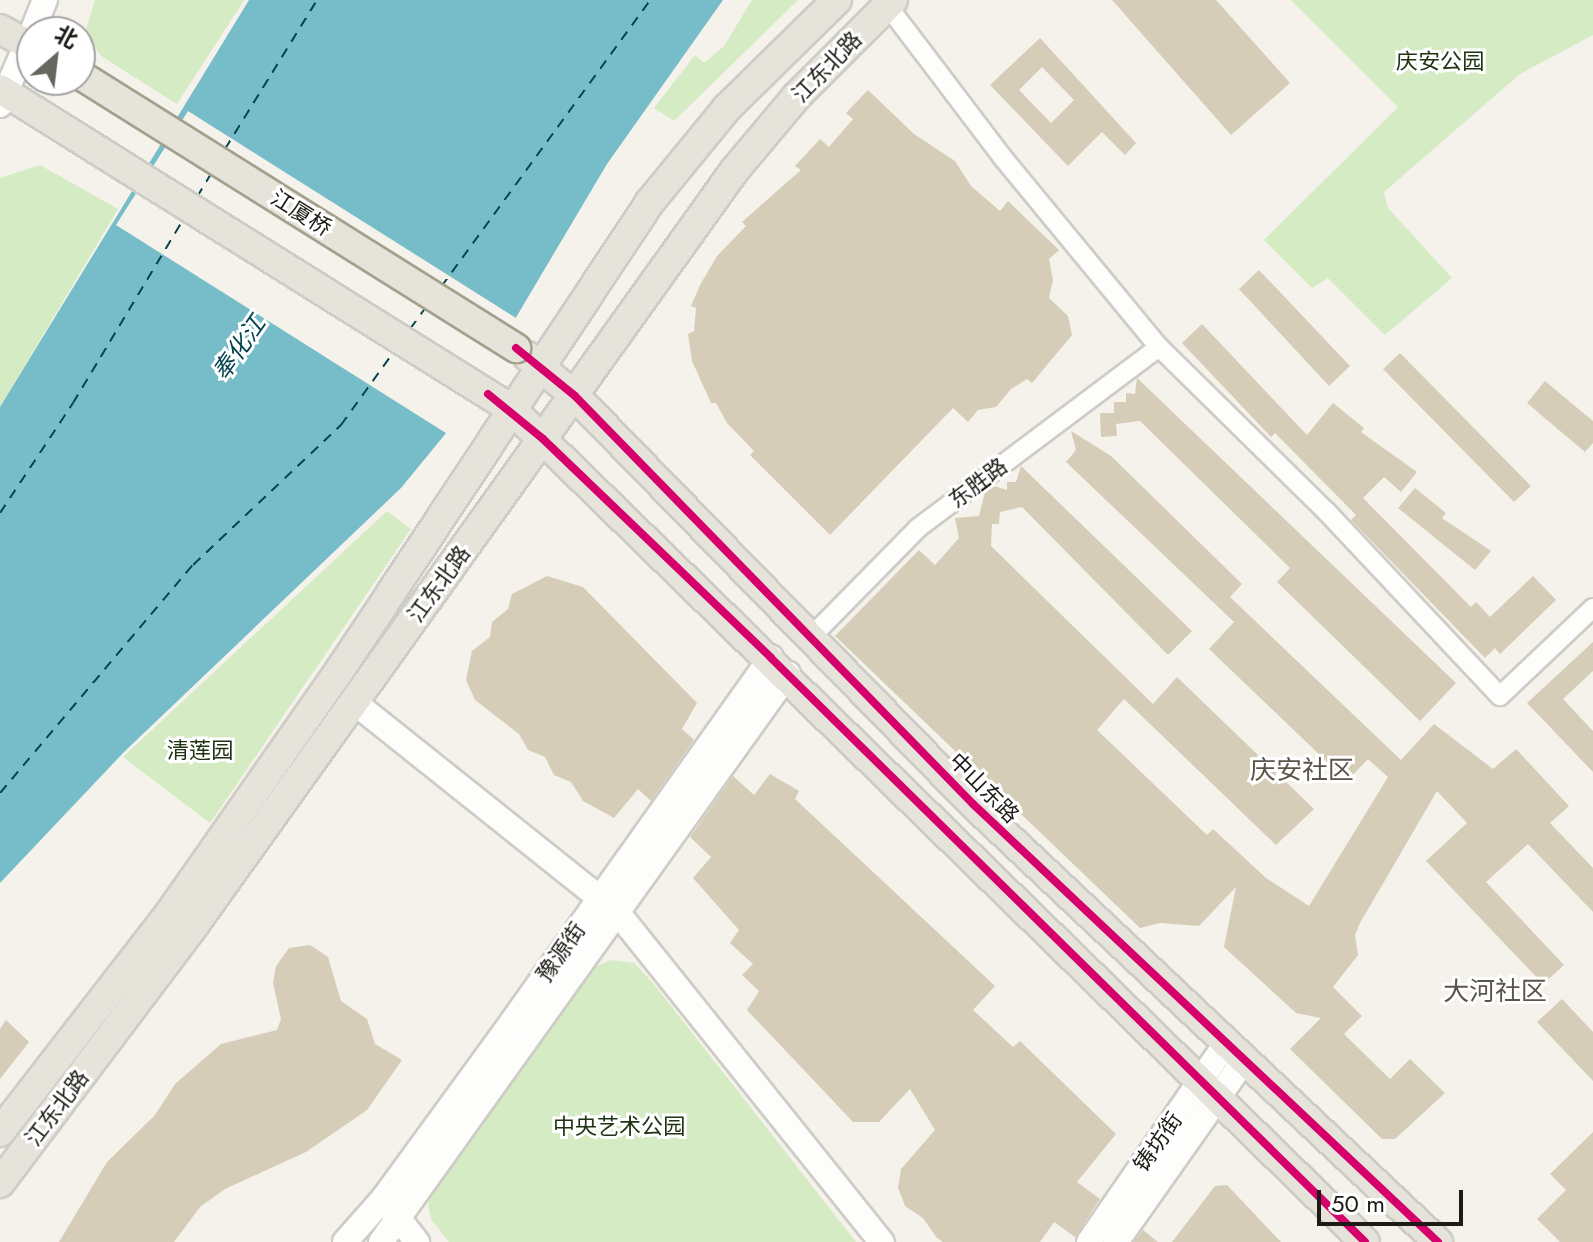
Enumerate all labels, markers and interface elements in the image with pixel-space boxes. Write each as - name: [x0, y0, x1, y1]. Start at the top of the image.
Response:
- north arrow: [16, 16, 96, 96]
- text: 北: [49, 17, 84, 56]
- street label: 江东北路: [787, 26, 867, 108]
- park label: 庆安公园: [1396, 49, 1484, 75]
- street label: 江厦桥: [266, 184, 336, 242]
- water label: 奉化江: [207, 310, 271, 386]
- street label: 东胜路: [944, 453, 1012, 513]
- street label: 江东北路: [402, 541, 476, 627]
- park label: 清莲园: [167, 738, 233, 764]
- street label: 中山东路: [944, 748, 1024, 828]
- district label: 庆安社区: [1250, 755, 1354, 787]
- street label: 豫源街: [531, 917, 591, 987]
- district label: 大河社区: [1443, 976, 1547, 1008]
- street label: 江东北路: [20, 1065, 94, 1151]
- street label: 铸坊街: [1128, 1107, 1188, 1177]
- park label: 中央艺术公园: [553, 1114, 685, 1140]
- scale bar: [1321, 1174, 1467, 1224]
- text: 50 m: [1331, 1186, 1385, 1221]

